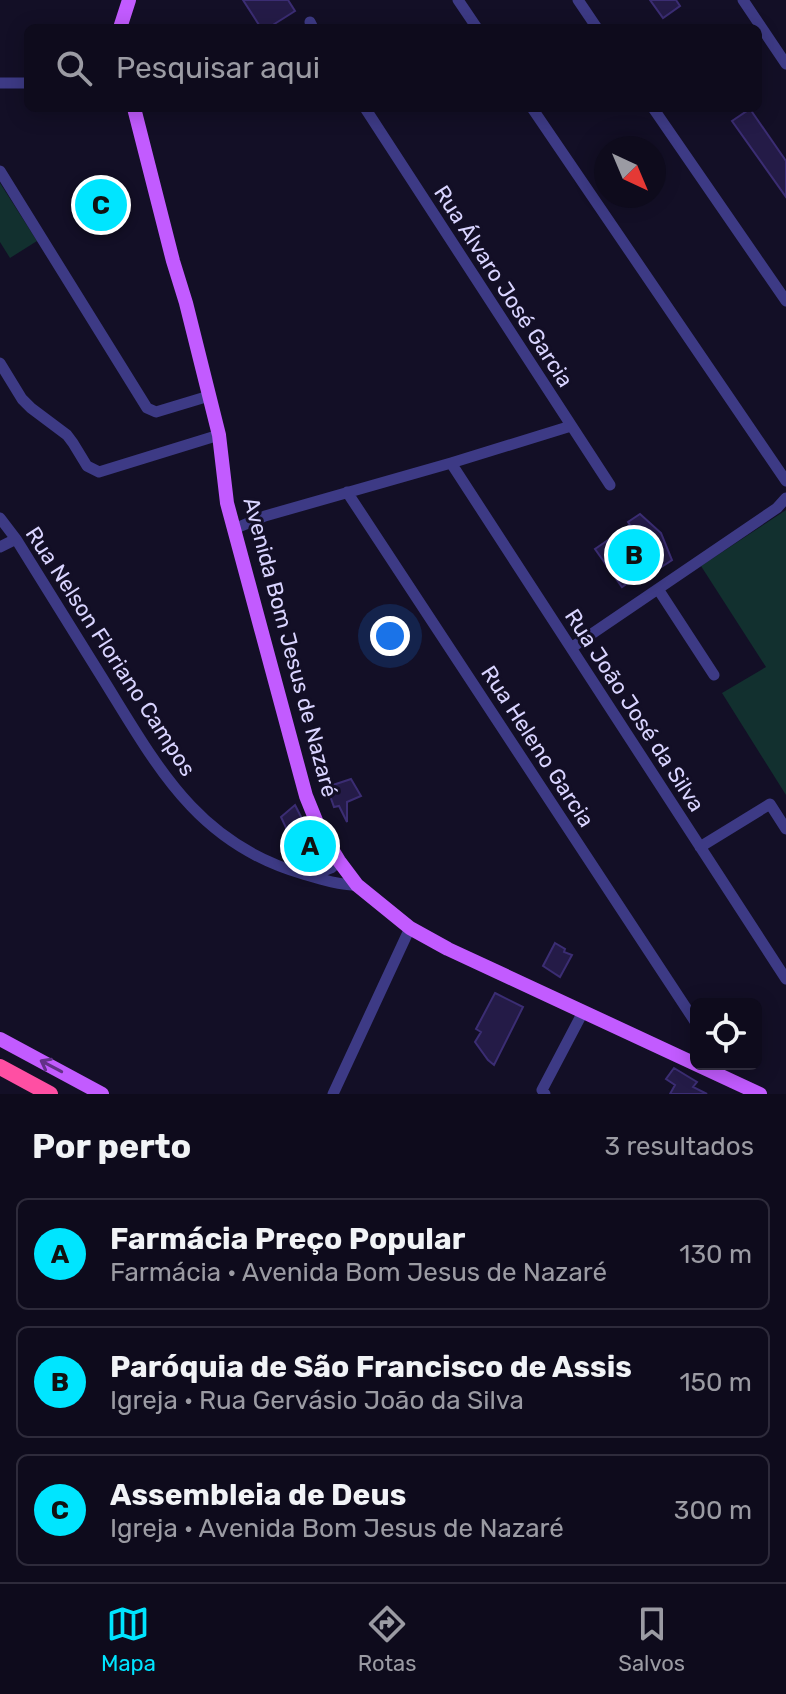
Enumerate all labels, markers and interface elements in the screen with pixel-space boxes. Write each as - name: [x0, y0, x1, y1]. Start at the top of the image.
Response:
- search box: [24, 24, 762, 112]
- icon: search: [52, 46, 96, 90]
- text: Pesquisar aqui: [116, 50, 320, 86]
- north arrow: [594, 136, 666, 208]
- pin: C: [75, 175, 127, 235]
- street label: Rua Álvaro José Garcia: [428, 180, 579, 392]
- street label: Avenida Bom Jesus de Nazaré: [237, 494, 344, 800]
- street label: Rua Nelson Floriano Campos: [20, 521, 201, 781]
- pin: B: [608, 525, 660, 585]
- street label: Rua João José da Silva: [559, 604, 710, 817]
- your location: [370, 616, 410, 656]
- street label: Rua Heleno Garcia: [475, 660, 600, 832]
- pin: A: [284, 816, 336, 876]
- map controls: [690, 998, 762, 1070]
- button: locate: [690, 998, 762, 1070]
- one-way arrow: [40, 1058, 64, 1074]
- text: Por perto: [32, 1126, 191, 1167]
- text: 3 resultados: [604, 1131, 754, 1162]
- text: Farmácia Preço Popular: [110, 1221, 465, 1257]
- text: A: [51, 1239, 69, 1270]
- text: 130 m: [679, 1239, 752, 1270]
- text: Farmácia · Avenida Bom Jesus de Nazaré: [110, 1257, 607, 1288]
- text: Paróquia de São Francisco de Assis: [110, 1349, 632, 1385]
- text: B: [51, 1367, 69, 1398]
- text: 150 m: [679, 1367, 752, 1398]
- text: Igreja · Rua Gervásio João da Silva: [110, 1385, 524, 1416]
- text: Assembleia de Deus: [110, 1477, 406, 1513]
- text: C: [51, 1495, 69, 1526]
- text: 300 m: [674, 1495, 752, 1526]
- text: Igreja · Avenida Bom Jesus de Nazaré: [110, 1513, 564, 1544]
- tab: Mapa: [101, 1602, 156, 1677]
- tab: Rotas: [358, 1602, 416, 1677]
- tab: Salvos: [618, 1602, 685, 1677]

